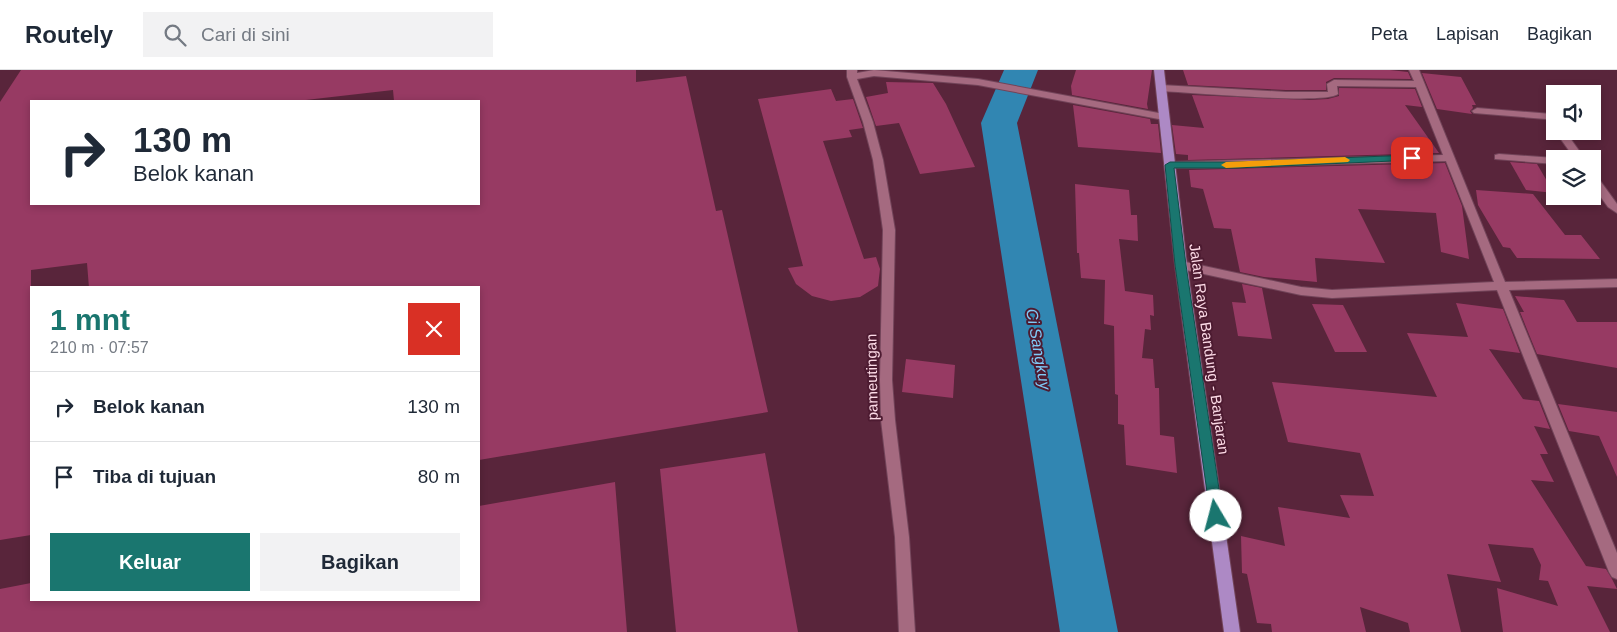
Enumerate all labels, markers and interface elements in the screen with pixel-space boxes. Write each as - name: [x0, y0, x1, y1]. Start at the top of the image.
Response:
- search box: [143, 12, 493, 57]
- text: Routely: [25, 21, 113, 48]
- icon: search: [161, 21, 189, 49]
- text: Cari di sini: [201, 24, 290, 45]
- text: Peta: [1371, 24, 1408, 44]
- text: Lapisan: [1436, 24, 1499, 44]
- text: Bagikan: [1527, 24, 1592, 44]
- map controls: [1546, 85, 1601, 205]
- button: sound: [1546, 85, 1601, 140]
- icon: right: [50, 120, 115, 185]
- text: 130 m: [133, 120, 232, 159]
- pin: [1391, 137, 1433, 179]
- icon: arrive: [1398, 144, 1426, 172]
- button: layers: [1546, 150, 1601, 205]
- text: Belok kanan: [133, 161, 254, 186]
- street label: Jalan Raya Bandung - Banjaran: [1186, 242, 1233, 455]
- text: 1 mnt: [50, 303, 130, 336]
- button: close: [408, 303, 460, 355]
- water label: Ci Sangkuy: [1023, 307, 1054, 392]
- street label: pameutingan: [862, 333, 881, 421]
- text: 210 m · 07:57: [50, 339, 149, 356]
- icon: right: [50, 393, 78, 421]
- text: Belok kanan: [93, 396, 205, 417]
- text: 130 m: [407, 396, 460, 417]
- icon: arrive: [50, 463, 78, 491]
- text: Tiba di tujuan: [93, 466, 216, 487]
- text: 80 m: [418, 466, 460, 487]
- position arrow: [1189, 489, 1241, 541]
- button: Keluar: [50, 533, 250, 591]
- button: Bagikan: [260, 533, 460, 591]

